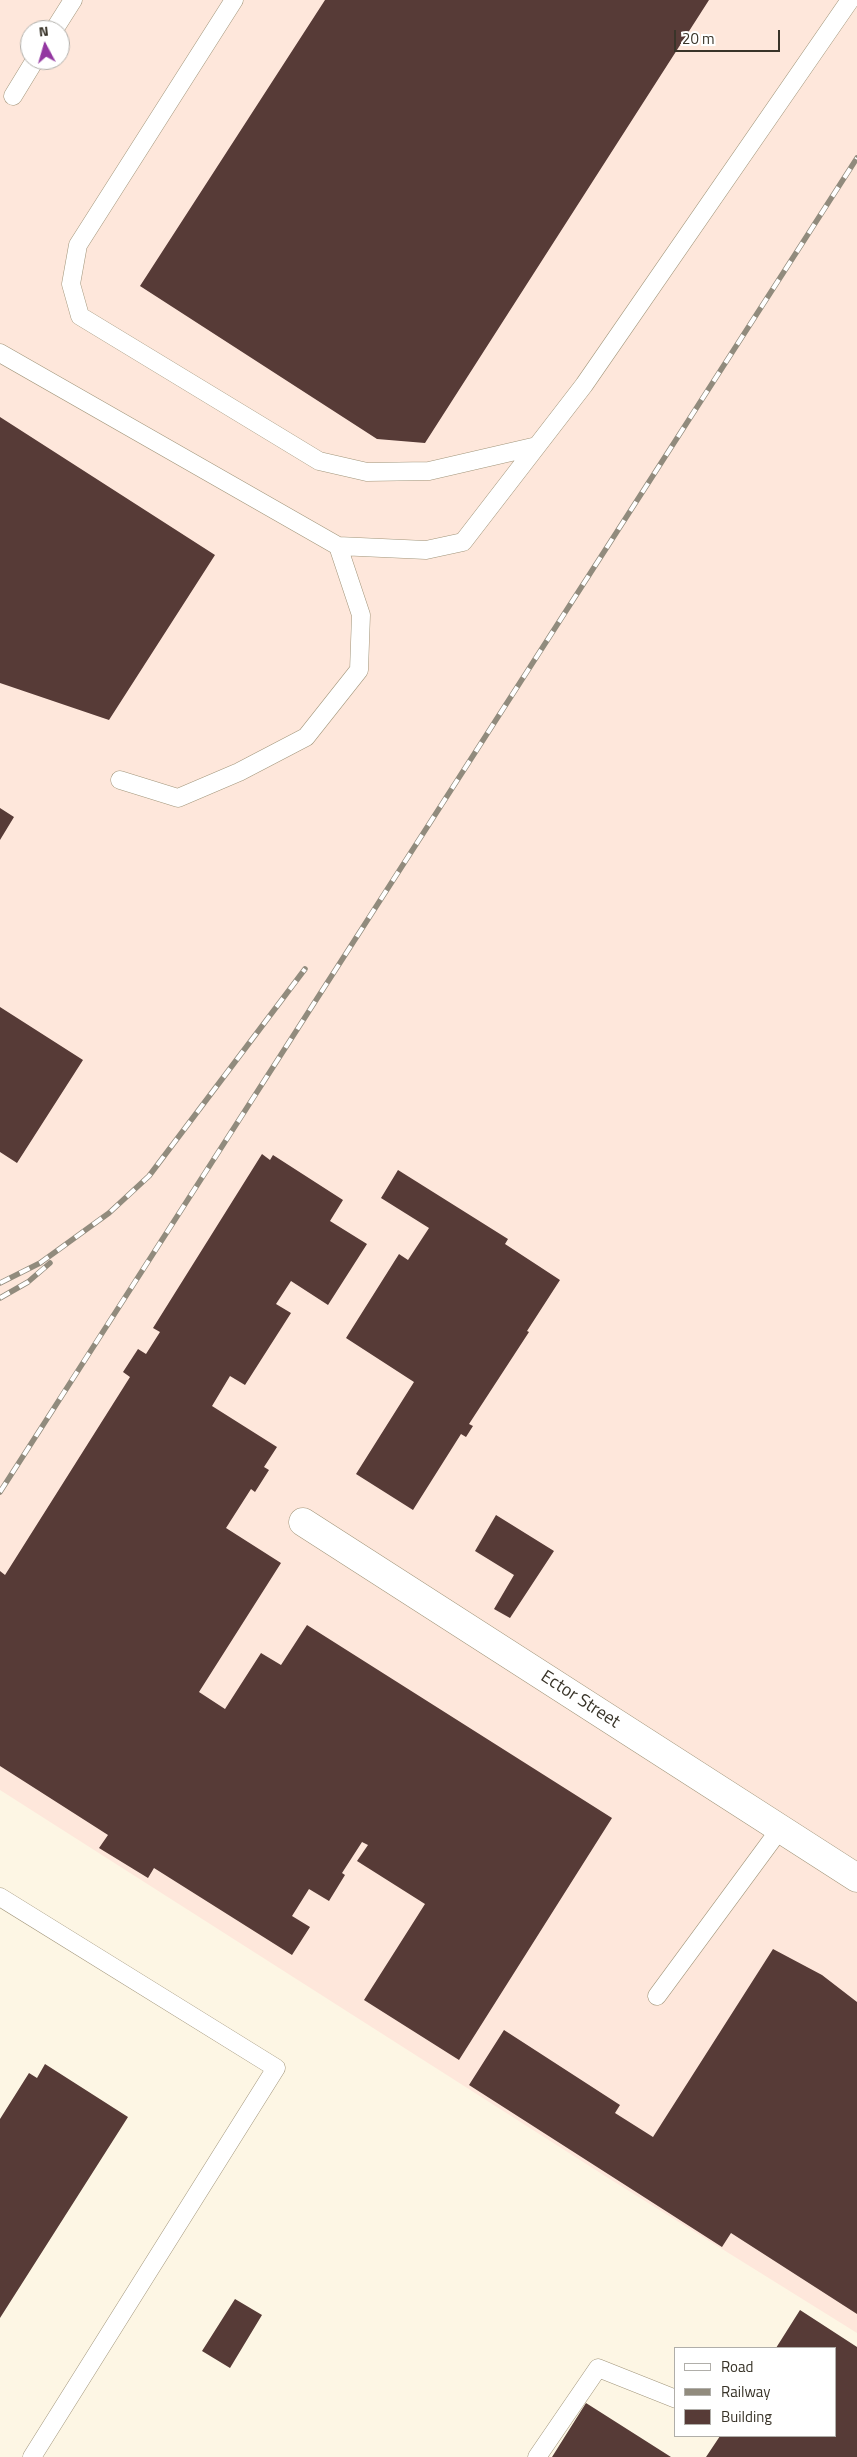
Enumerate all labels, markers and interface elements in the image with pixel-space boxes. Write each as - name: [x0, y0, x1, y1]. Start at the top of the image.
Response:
- north arrow: [20, 20, 70, 70]
- text: N: [38, 20, 49, 42]
- scale bar: [677, 20, 783, 52]
- text: 20 m: [682, 27, 715, 50]
- street label: Ector Street: [536, 1666, 624, 1734]
- legend: [674, 2347, 837, 2437]
- text: Road: [721, 2355, 753, 2378]
- text: Railway: [721, 2380, 771, 2403]
- text: Building: [721, 2405, 772, 2428]

